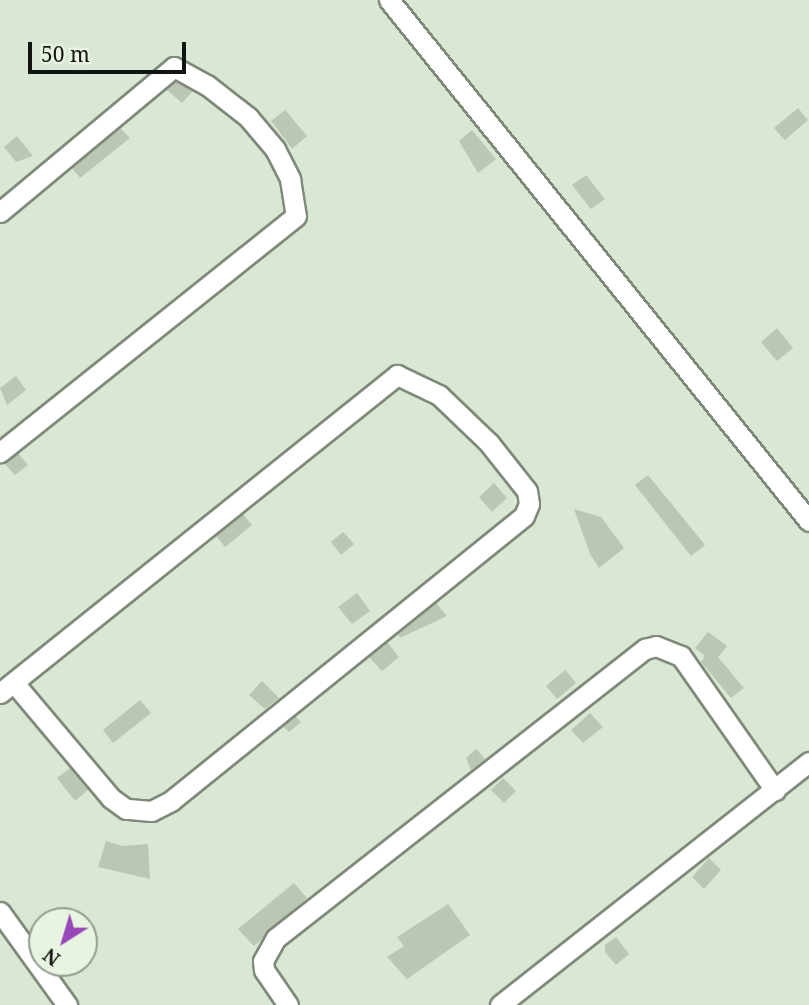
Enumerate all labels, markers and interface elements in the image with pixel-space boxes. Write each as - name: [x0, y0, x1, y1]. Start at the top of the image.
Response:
- scale bar: [32, 28, 189, 72]
- text: 50 m: [41, 40, 90, 68]
- north arrow: [28, 907, 98, 977]
- text: N: [38, 942, 65, 972]

